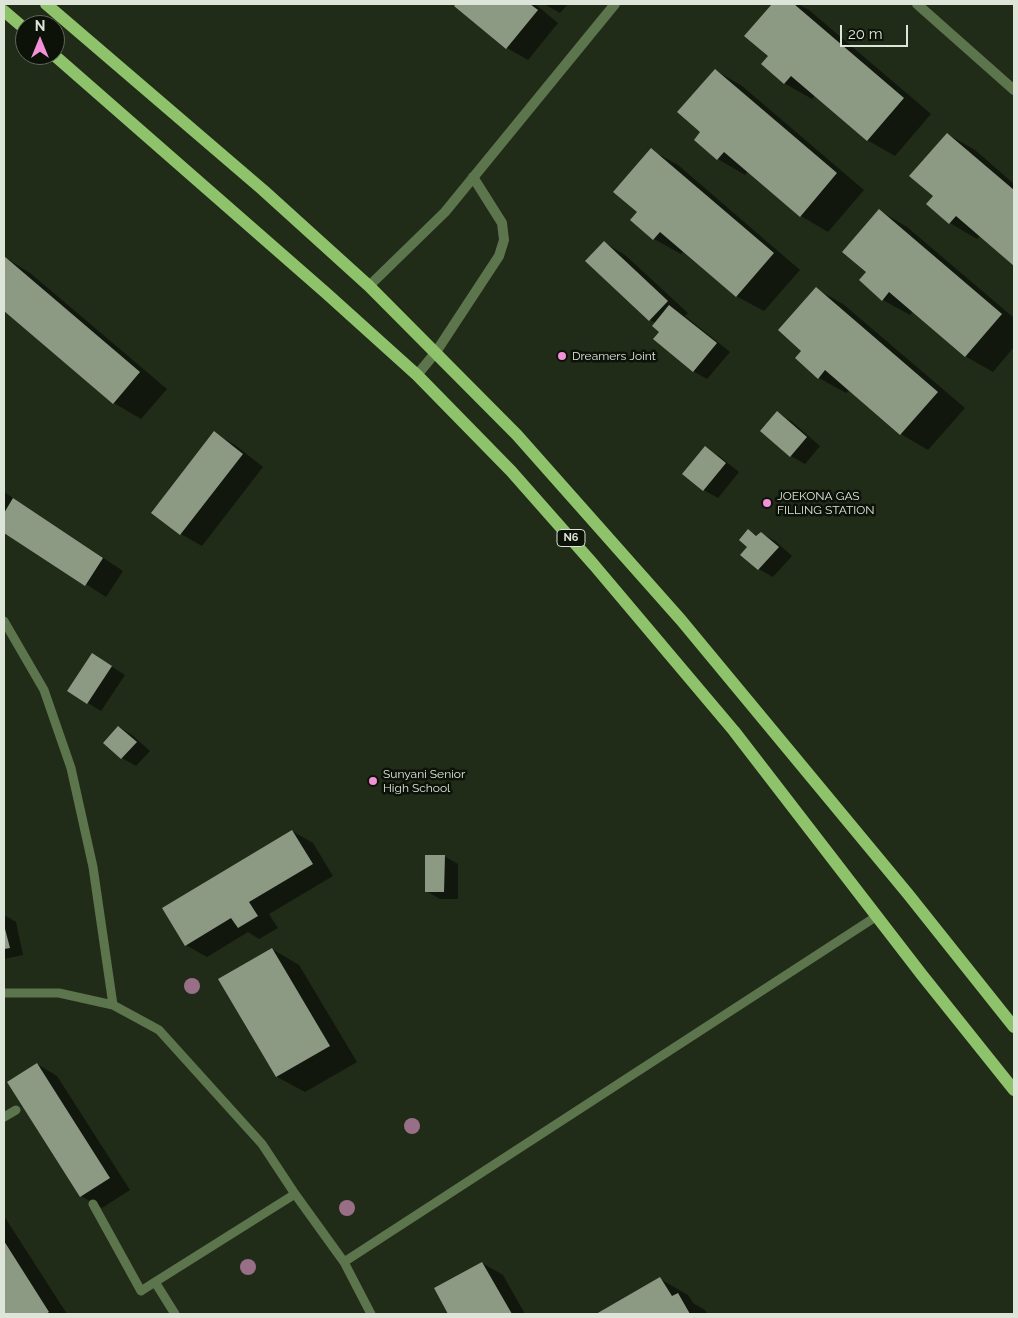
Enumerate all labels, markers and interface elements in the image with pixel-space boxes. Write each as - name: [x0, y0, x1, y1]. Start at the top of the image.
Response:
- north arrow: [15, 15, 65, 65]
- scale bar: [843, 15, 910, 47]
- text: N: [35, 18, 45, 34]
- text: 20 m: [848, 25, 883, 43]
- place label: Dreamers Joint: [572, 349, 656, 363]
- marker: Dreamers Joint: [556, 350, 568, 362]
- place label: JOEKONA GAS FILLING STATION: [777, 489, 875, 517]
- marker: JOEKONA GAS FILLING STATION: [761, 497, 773, 509]
- road number: N6: [557, 530, 585, 546]
- place label: Sunyani Senior High School: [383, 767, 465, 795]
- marker: Sunyani Senior High School: [367, 775, 379, 787]

